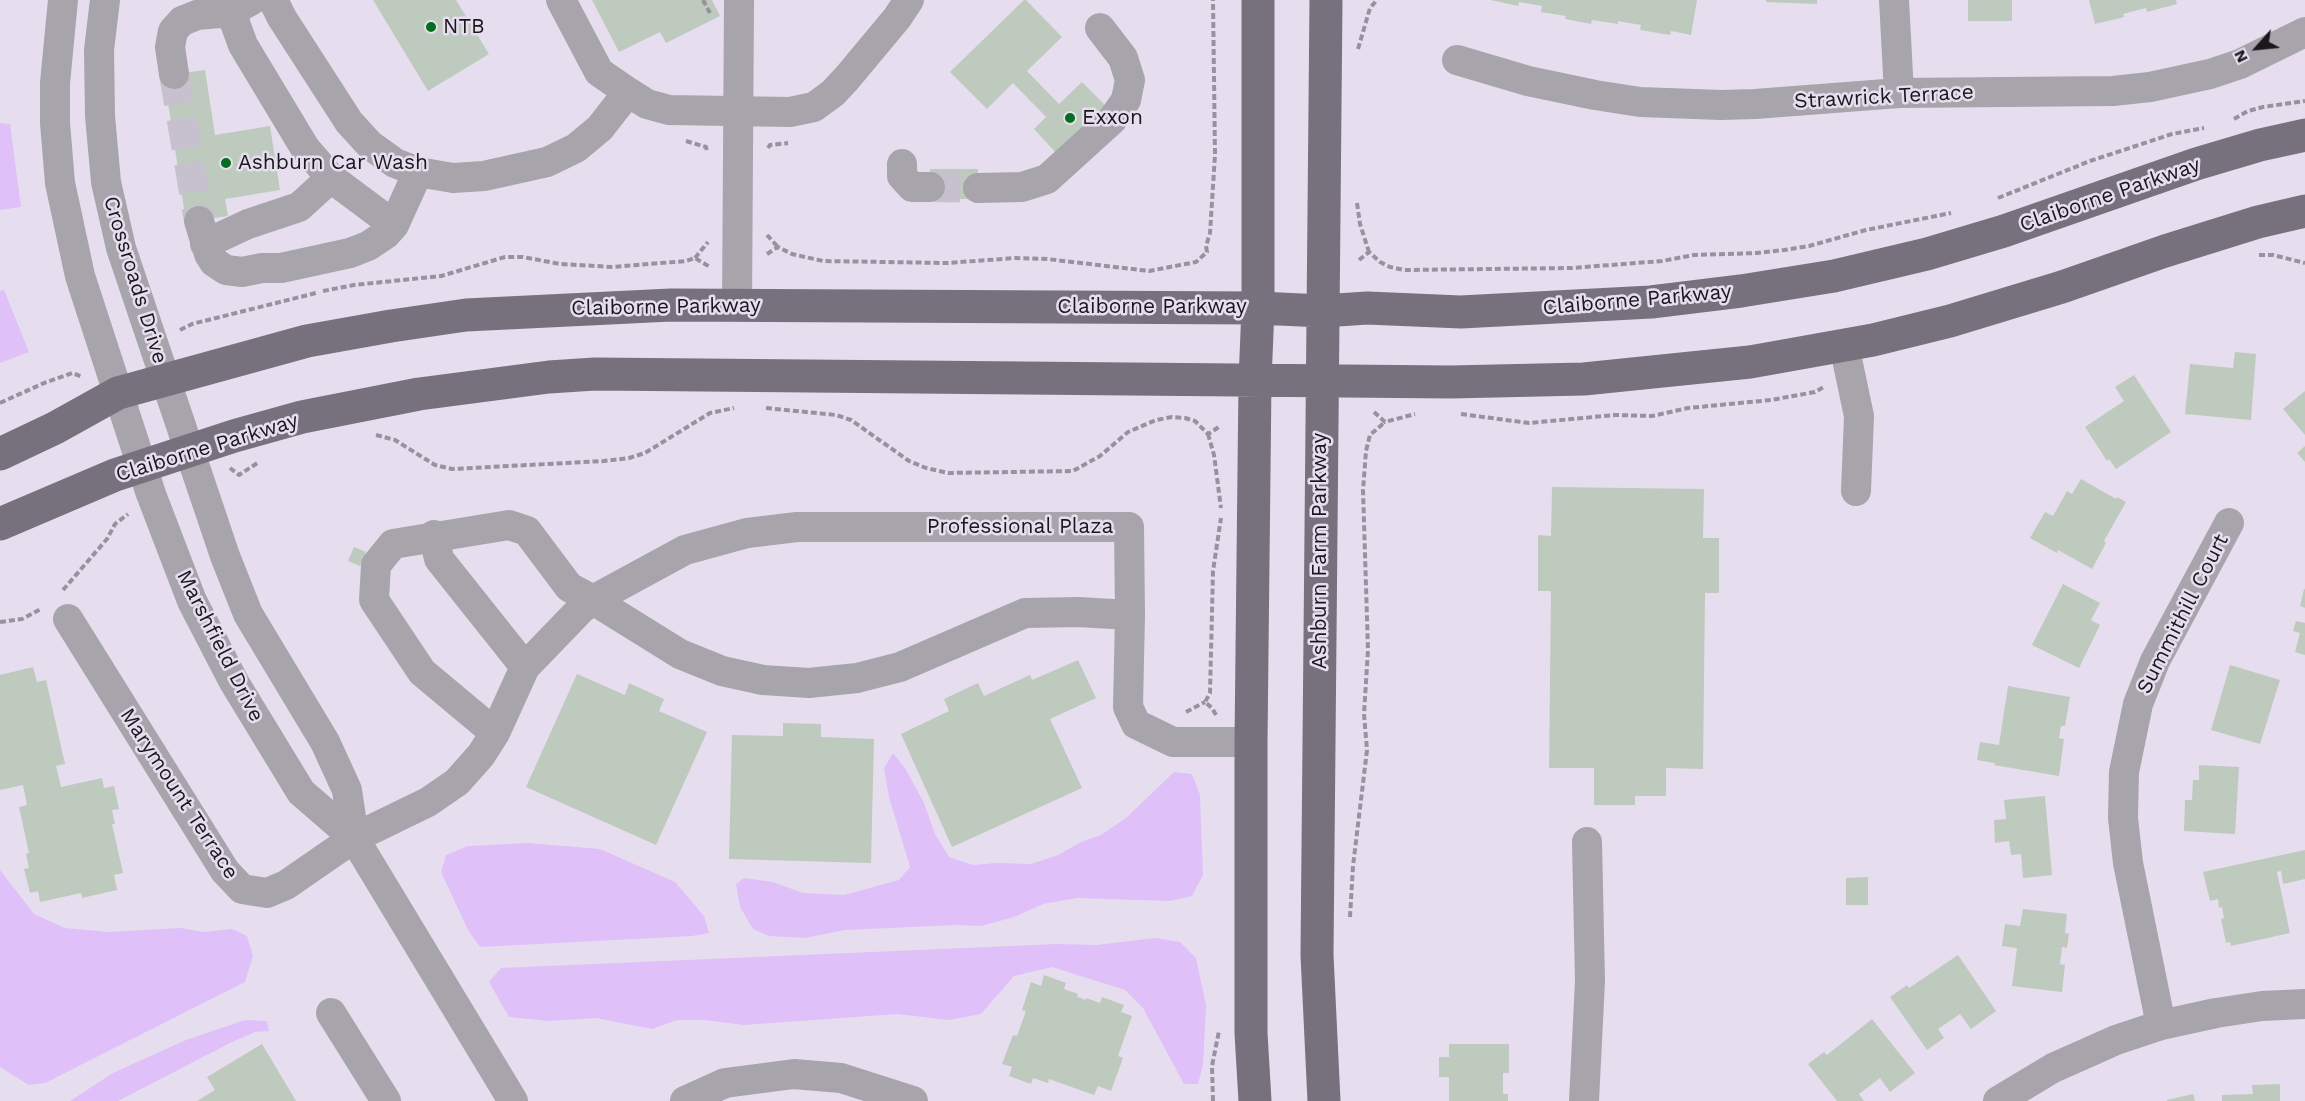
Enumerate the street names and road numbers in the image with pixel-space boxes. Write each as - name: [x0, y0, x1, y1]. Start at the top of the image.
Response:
- street label: Strawrick Terrace: [1794, 80, 1974, 114]
- street label: Claiborne Parkway: [2016, 152, 2204, 238]
- street label: Crossroads Drive: [98, 193, 172, 367]
- street label: Claiborne Parkway: [1542, 279, 1732, 321]
- street label: Claiborne Parkway: [571, 293, 761, 321]
- street label: Claiborne Parkway: [1057, 294, 1247, 320]
- street label: Claiborne Parkway: [113, 408, 301, 488]
- street label: Ashburn Farm Parkway: [1307, 433, 1333, 669]
- street label: Professional Plaza: [927, 514, 1113, 540]
- street label: Summithill Court: [2132, 530, 2234, 698]
- street label: Marshfield Drive: [171, 566, 269, 726]
- street label: Marymount Terrace: [114, 704, 244, 884]

